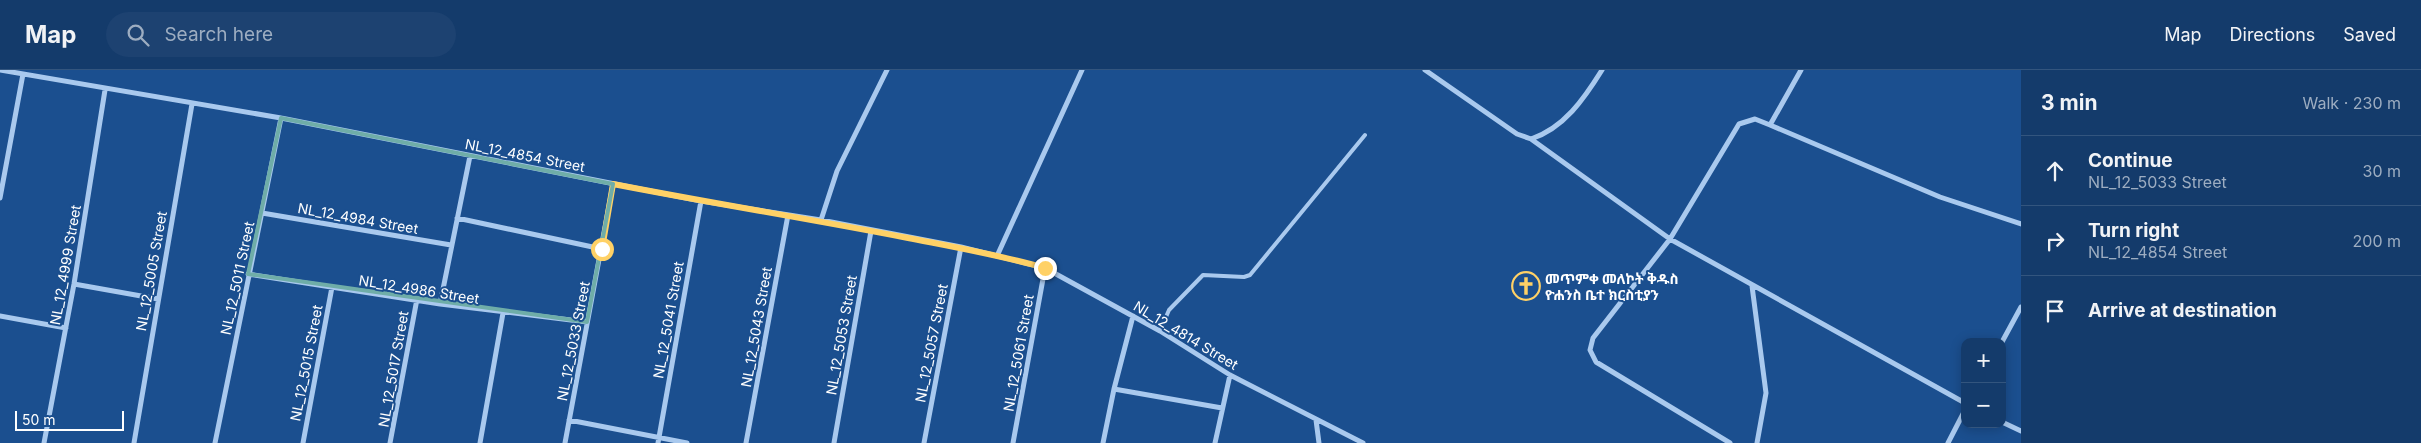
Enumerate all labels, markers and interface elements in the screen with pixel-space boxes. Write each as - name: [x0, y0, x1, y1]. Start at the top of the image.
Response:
- search box: [106, 12, 456, 57]
- text: Map: [25, 20, 76, 49]
- icon: search: [124, 21, 152, 49]
- text: Search here: [164, 23, 273, 46]
- text: Map: [2164, 24, 2202, 45]
- text: Directions: [2230, 24, 2315, 45]
- text: Saved: [2343, 24, 2396, 45]
- text: 3 min: [2041, 90, 2097, 115]
- text: Walk · 230 m: [2303, 93, 2401, 113]
- street label: NL_12_4854 Street: [464, 135, 587, 175]
- text: Continue: [2088, 149, 2173, 172]
- icon: ahead: [2041, 157, 2069, 185]
- text: 30 m: [2363, 161, 2401, 181]
- text: NL_12_5033 Street: [2088, 172, 2227, 192]
- street label: NL_12_4984 Street: [296, 199, 420, 237]
- street label: NL_12_4999 Street: [46, 203, 84, 326]
- street label: NL_12_5005 Street: [132, 209, 170, 332]
- street label: NL_12_5011 Street: [217, 219, 257, 336]
- text: Turn right: [2088, 219, 2179, 242]
- icon: right: [2041, 227, 2069, 255]
- text: 200 m: [2353, 231, 2401, 251]
- route start: [591, 238, 614, 261]
- text: NL_12_4854 Street: [2088, 242, 2227, 262]
- route end: [1034, 257, 1057, 280]
- street label: NL_12_5041 Street: [649, 260, 687, 380]
- street label: NL_12_5043 Street: [737, 265, 775, 388]
- place label: መጥምቀ መለኮት ቅዱስ ዮሐንስ ቤተ ክርስቲያን: [1545, 270, 1679, 303]
- street label: NL_12_4986 Street: [358, 271, 481, 307]
- church icon: መጥምቀ መለኮት ቅዱስ ዮሐንስ ቤተ ክርስቲያን: [1511, 271, 1541, 301]
- street label: NL_12_5053 Street: [822, 273, 860, 396]
- street label: NL_12_5033 Street: [553, 279, 593, 402]
- street label: NL_12_5057 Street: [911, 282, 951, 404]
- street label: NL_12_5061 Street: [999, 293, 1037, 413]
- street label: NL_12_4814 Street: [1131, 297, 1242, 373]
- icon: arrive: [2041, 297, 2069, 325]
- text: Arrive at destination: [2088, 299, 2277, 322]
- street label: NL_12_5015 Street: [286, 303, 326, 423]
- street label: NL_12_5017 Street: [374, 309, 412, 428]
- map controls: [1961, 338, 2006, 428]
- button: +: [1961, 338, 2006, 383]
- button: −: [1961, 383, 2006, 428]
- scale bar: [15, 408, 124, 431]
- text: 50 m: [22, 411, 56, 428]

